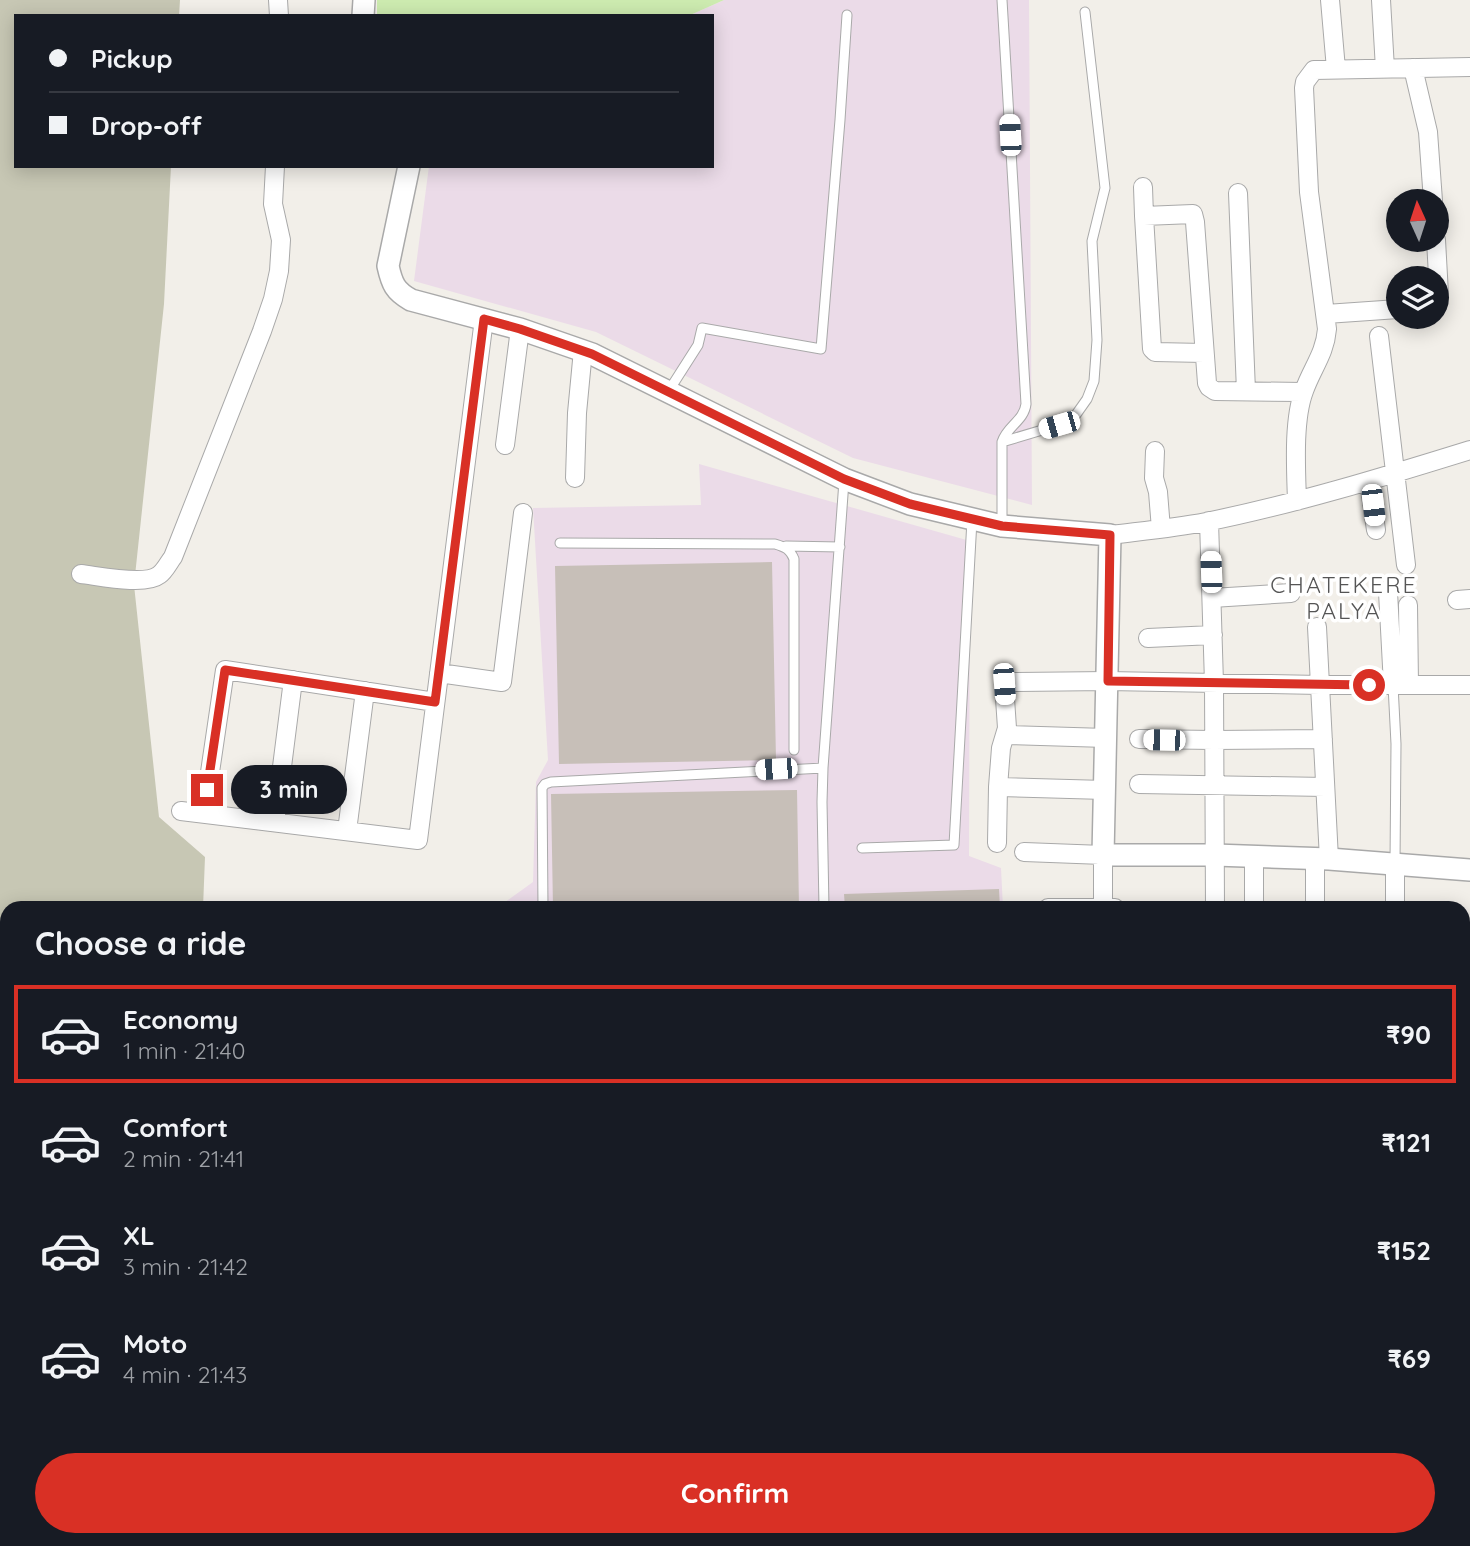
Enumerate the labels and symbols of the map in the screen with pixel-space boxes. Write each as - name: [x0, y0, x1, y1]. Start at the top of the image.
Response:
- car: [999, 113, 1022, 157]
- north arrow: [1386, 189, 1449, 252]
- car: [1036, 409, 1083, 441]
- car: [1361, 483, 1386, 527]
- car: [1200, 551, 1223, 593]
- district label: CHATEKERE PALYA: [1270, 570, 1418, 625]
- car: [993, 662, 1016, 706]
- route start: [1353, 669, 1385, 701]
- car: [1143, 729, 1186, 751]
- car: [755, 757, 798, 781]
- callout: 3 min: [232, 766, 347, 814]
- route end: [191, 774, 223, 806]

